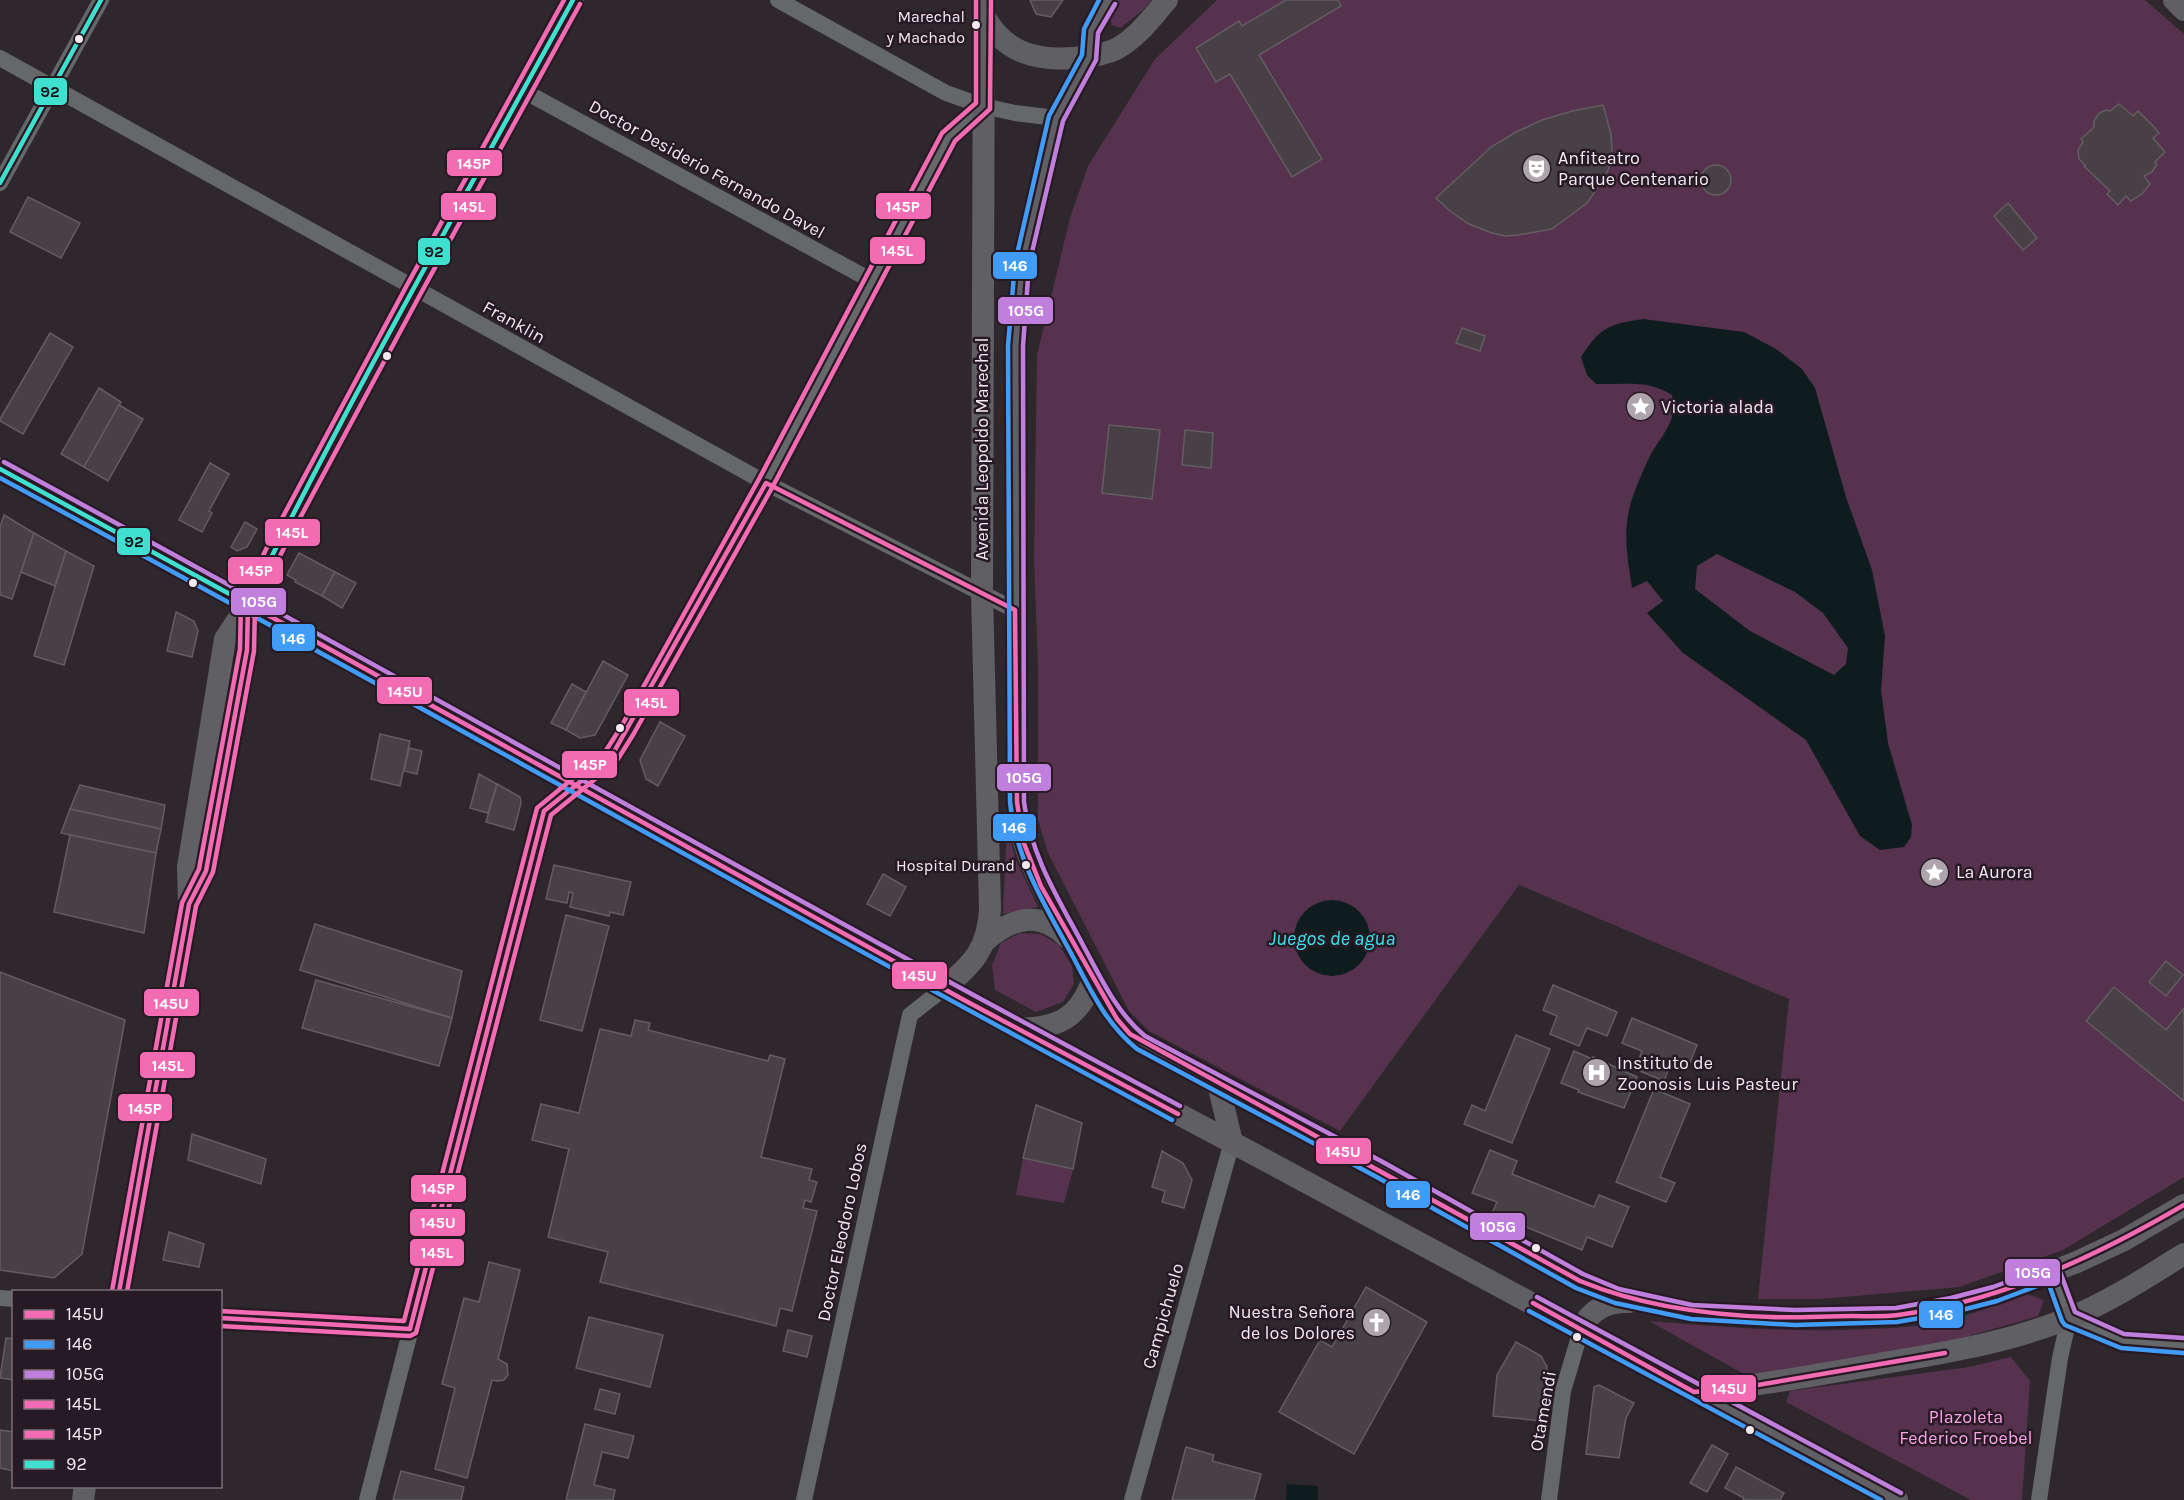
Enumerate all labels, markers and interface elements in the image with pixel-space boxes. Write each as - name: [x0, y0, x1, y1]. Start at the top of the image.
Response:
- place label: Marechal y Machado: [885, 7, 965, 47]
- marker: Marechal y Machado: [970, 19, 982, 31]
- unlabelled marker: [73, 33, 85, 45]
- line badge: 92: [33, 77, 68, 106]
- text: 92: [40, 82, 60, 101]
- street label: Doctor Desiderio Fernando Davel: [585, 95, 829, 243]
- place label: Anfiteatro Parque Centenario: [1558, 147, 1709, 190]
- line badge: 145P: [446, 149, 503, 177]
- theatre icon: Anfiteatro Parque Centenario: [1521, 152, 1553, 184]
- text: 145P: [457, 154, 491, 173]
- line badge: 145L: [440, 192, 497, 221]
- line badge: 145P: [875, 192, 932, 220]
- text: 145L: [453, 197, 485, 216]
- text: 145P: [886, 197, 920, 216]
- line badge: 145L: [869, 236, 926, 265]
- line badge: 92: [417, 237, 451, 266]
- text: 145L: [881, 241, 913, 260]
- text: 92: [424, 242, 444, 261]
- line badge: 146: [992, 251, 1038, 280]
- text: 146: [1003, 256, 1027, 275]
- street label: Franklin: [479, 296, 549, 348]
- line badge: 105G: [997, 296, 1054, 325]
- text: 105G: [1008, 301, 1044, 320]
- street label: Avenida Leopoldo Marechal: [971, 338, 993, 561]
- unlabelled marker: [381, 350, 393, 362]
- place icon: Victoria alada: [1624, 391, 1656, 423]
- place label: Victoria alada: [1661, 396, 1774, 418]
- line badge: 145L: [264, 518, 321, 547]
- text: 145L: [276, 523, 308, 542]
- line badge: 92: [116, 527, 151, 556]
- text: 92: [124, 532, 144, 551]
- line badge: 145P: [227, 556, 284, 585]
- text: 145P: [239, 561, 273, 580]
- unlabelled marker: [187, 577, 199, 589]
- line badge: 105G: [230, 587, 287, 616]
- text: 105G: [241, 592, 277, 611]
- line badge: 146: [271, 623, 316, 652]
- text: 146: [281, 629, 305, 648]
- line badge: 145U: [376, 676, 433, 705]
- text: 145U: [387, 682, 423, 701]
- line badge: 145L: [623, 688, 680, 717]
- text: 145L: [635, 693, 667, 712]
- unlabelled marker: [614, 722, 626, 734]
- line badge: 145P: [561, 750, 618, 779]
- text: 145P: [573, 755, 607, 774]
- line badge: 105G: [996, 763, 1052, 792]
- text: 105G: [1006, 768, 1042, 787]
- line badge: 146: [992, 813, 1037, 842]
- text: 146: [1002, 818, 1026, 837]
- place label: Hospital Durand: [896, 856, 1015, 875]
- place icon: La Aurora: [1919, 856, 1951, 888]
- marker: Hospital Durand: [1020, 859, 1032, 871]
- place label: La Aurora: [1956, 861, 2033, 883]
- water label: Juegos de agua: [1269, 927, 1395, 950]
- line badge: 145U: [891, 961, 948, 990]
- text: 145U: [901, 966, 937, 985]
- line badge: 145U: [143, 988, 200, 1017]
- text: 145U: [153, 994, 189, 1013]
- line badge: 145L: [139, 1051, 196, 1079]
- place label: Instituto de Zoonosis Luis Pasteur: [1617, 1052, 1798, 1095]
- text: 145L: [152, 1056, 184, 1075]
- hospital icon: Instituto de Zoonosis Luis Pasteur: [1580, 1057, 1612, 1089]
- line badge: 145P: [117, 1093, 173, 1122]
- text: 145P: [128, 1099, 162, 1118]
- line badge: 145U: [1315, 1137, 1372, 1165]
- street label: Doctor Eleodoro Lobos: [812, 1141, 872, 1323]
- text: 145U: [1325, 1142, 1361, 1161]
- line badge: 145P: [410, 1174, 467, 1203]
- text: 145P: [421, 1179, 455, 1198]
- line badge: 146: [1385, 1180, 1431, 1209]
- text: 146: [1396, 1185, 1420, 1204]
- line badge: 145U: [409, 1208, 466, 1237]
- line badge: 105G: [1469, 1212, 1526, 1241]
- text: 145U: [420, 1213, 456, 1232]
- text: 105G: [1480, 1217, 1516, 1236]
- line badge: 145L: [409, 1238, 465, 1267]
- unlabelled marker: [1530, 1242, 1542, 1254]
- text: 145L: [421, 1243, 453, 1262]
- line badge: 105G: [2004, 1258, 2061, 1287]
- street label: Campichuelo: [1137, 1261, 1189, 1371]
- text: 105G: [2015, 1263, 2051, 1282]
- legend: [12, 1290, 222, 1488]
- line badge: 146: [1918, 1300, 1964, 1329]
- place label: Nuestra Señora de los Dolores: [1228, 1301, 1355, 1344]
- text: 145U: [66, 1303, 104, 1325]
- text: 146: [1929, 1305, 1953, 1324]
- church icon: Nuestra Señora de los Dolores: [1360, 1306, 1392, 1338]
- unlabelled marker: [1571, 1331, 1583, 1343]
- text: 146: [66, 1333, 92, 1355]
- text: 105G: [66, 1363, 104, 1385]
- street label: Otamendi: [1525, 1369, 1561, 1453]
- line badge: 145U: [1700, 1374, 1757, 1403]
- text: 145U: [1711, 1379, 1747, 1398]
- text: 145L: [66, 1393, 101, 1415]
- park label: Plazoleta Federico Froebel: [1899, 1406, 2033, 1449]
- text: 145P: [66, 1423, 102, 1445]
- unlabelled marker: [1744, 1424, 1756, 1436]
- text: 92: [66, 1453, 87, 1475]

